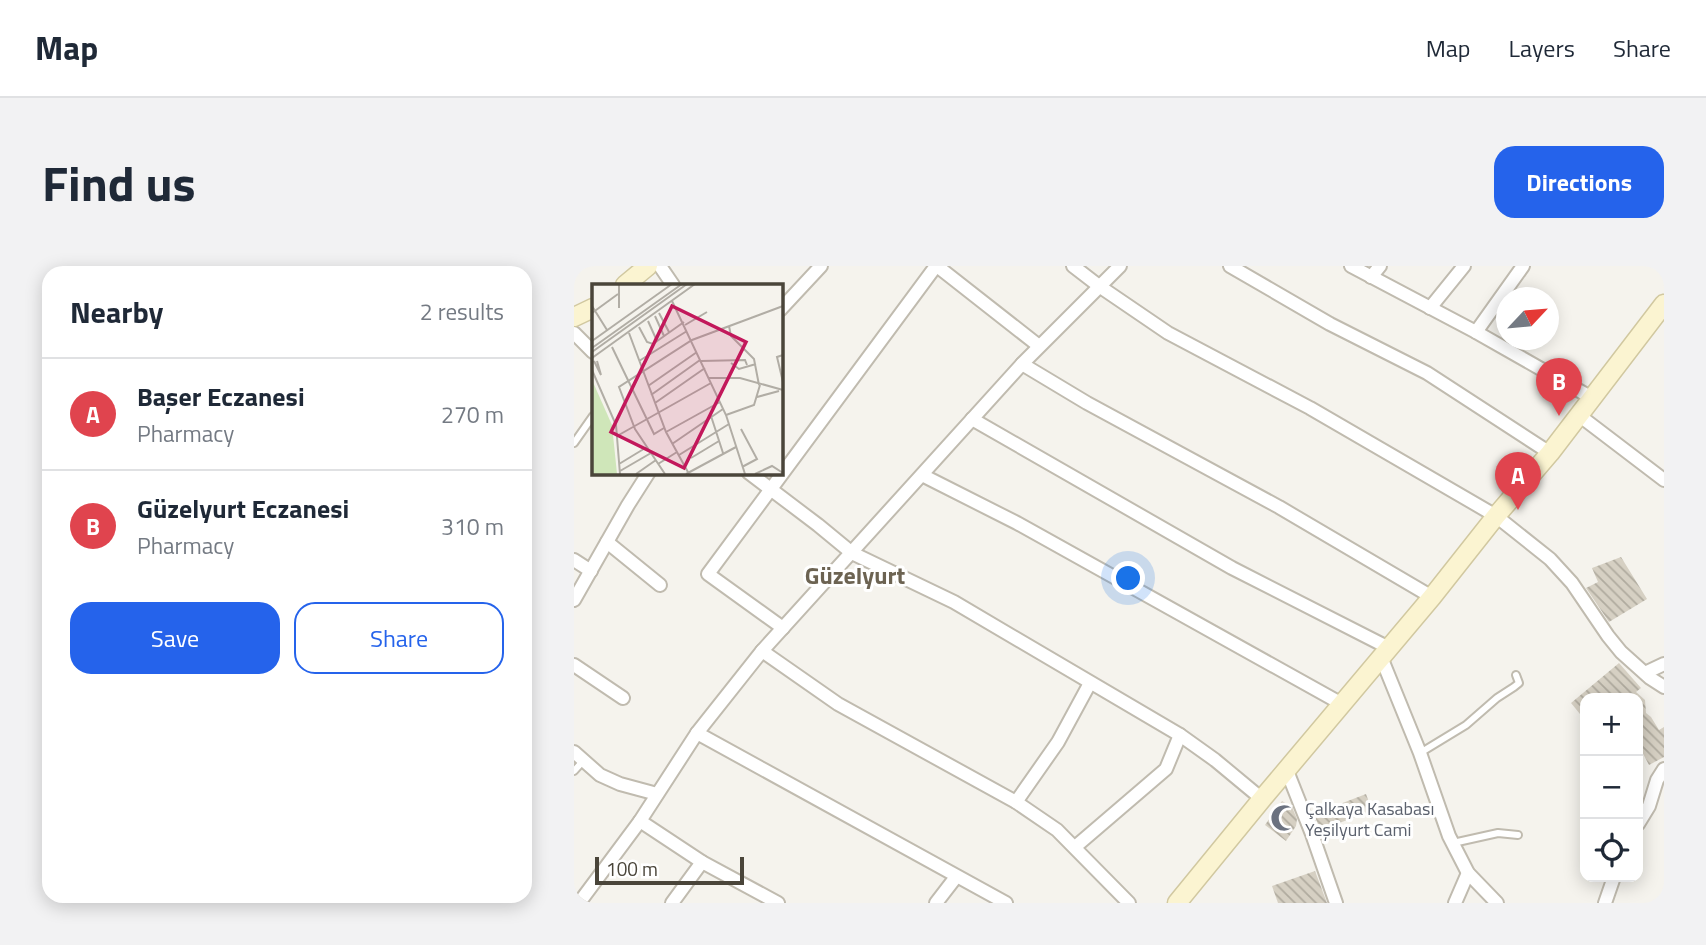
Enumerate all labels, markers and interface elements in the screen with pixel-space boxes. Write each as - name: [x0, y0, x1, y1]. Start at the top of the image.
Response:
- text: Map: [35, 23, 98, 73]
- text: Map: [1426, 30, 1471, 66]
- text: Layers: [1509, 30, 1575, 66]
- text: Share: [1613, 30, 1671, 66]
- text: Find us: [42, 145, 196, 220]
- button: Directions: [1494, 146, 1664, 218]
- inset map: [592, 284, 782, 474]
- north arrow: [1496, 287, 1559, 350]
- text: Nearby: [70, 289, 163, 335]
- text: 2 results: [420, 294, 504, 329]
- pin: B: [1536, 358, 1582, 416]
- text: Başer Eczanesi: [137, 377, 305, 416]
- text: A: [86, 397, 100, 432]
- text: 270 m: [441, 397, 504, 432]
- text: Pharmacy: [137, 416, 234, 451]
- pin: A: [1495, 452, 1541, 510]
- text: Güzelyurt Eczanesi: [137, 489, 349, 528]
- text: B: [86, 509, 100, 544]
- text: 310 m: [441, 509, 504, 544]
- text: Pharmacy: [137, 528, 234, 563]
- district label: Güzelyurt: [805, 557, 906, 593]
- your location: [1111, 561, 1145, 595]
- button: Save: [70, 602, 280, 674]
- button: Share: [294, 602, 504, 674]
- map controls: [1580, 693, 1643, 882]
- button: +: [1580, 693, 1643, 756]
- button: −: [1580, 756, 1643, 819]
- place label: Çalkaya Kasabası Yeşilyurt Cami: [1305, 795, 1434, 843]
- mosque icon: Çalkaya Kasabası Yeşilyurt Cami: [1269, 803, 1299, 833]
- button: locate: [1580, 819, 1643, 882]
- scale bar: [595, 854, 744, 886]
- text: 100 m: [606, 854, 658, 883]

